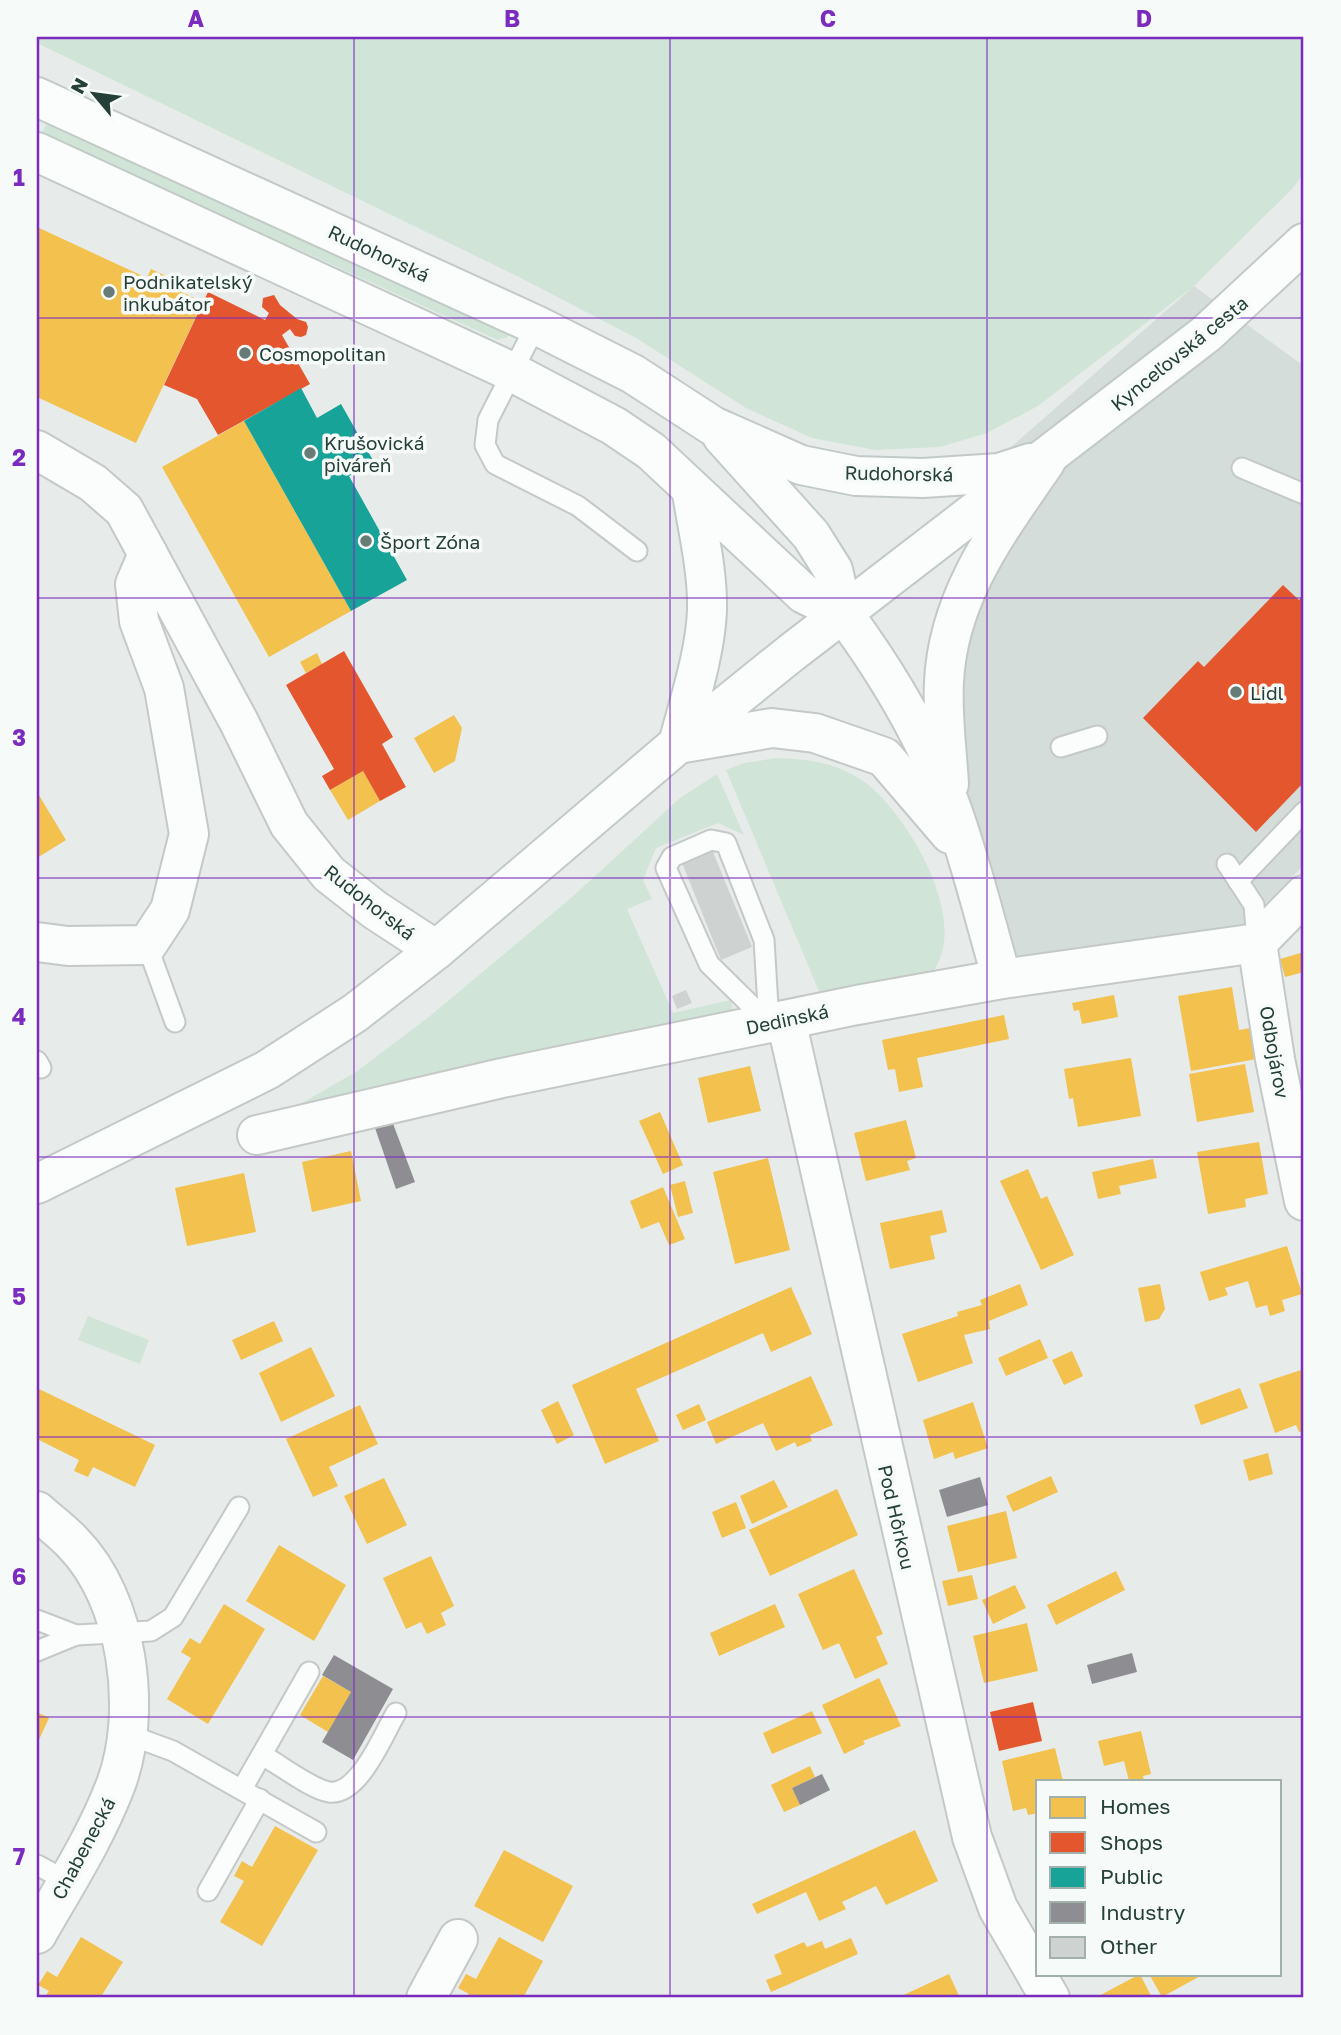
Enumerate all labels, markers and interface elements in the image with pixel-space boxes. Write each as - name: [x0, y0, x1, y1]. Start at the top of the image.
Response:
- text: A: [188, 4, 205, 32]
- text: B: [504, 4, 520, 32]
- text: C: [820, 4, 836, 32]
- text: D: [1136, 4, 1152, 32]
- north arrow: [60, 60, 130, 130]
- text: N: [65, 74, 92, 97]
- text: 1: [13, 163, 25, 191]
- street label: Rudohorská: [325, 220, 433, 286]
- place label: Podnikatelský inkubátor: [123, 270, 253, 315]
- marker: Podnikatelský inkubátor: [101, 284, 117, 300]
- street label: Kynceľovská cesta: [1106, 291, 1252, 415]
- place label: Cosmopolitan: [259, 342, 386, 365]
- marker: Cosmopolitan: [237, 345, 253, 361]
- place label: Krušovická piváreň: [324, 431, 424, 476]
- text: 2: [12, 443, 26, 471]
- marker: Krušovická piváreň: [302, 445, 318, 461]
- street label: Rudohorská: [844, 461, 954, 485]
- place label: Šport Zóna: [380, 530, 480, 553]
- marker: Šport Zóna: [358, 533, 374, 549]
- place label: Lidl: [1250, 681, 1284, 704]
- marker: Lidl: [1228, 684, 1244, 700]
- text: 3: [12, 723, 26, 751]
- street label: Rudohorská: [320, 859, 420, 945]
- street label: Dedinská: [743, 999, 831, 1039]
- text: 4: [12, 1002, 26, 1030]
- street label: Odbojárov: [1256, 1004, 1295, 1100]
- text: 5: [12, 1282, 26, 1310]
- street label: Pod Hôrkou: [874, 1462, 920, 1572]
- text: 6: [12, 1562, 26, 1590]
- legend: [1036, 1780, 1282, 1976]
- street label: Chabenecká: [46, 1793, 120, 1903]
- text: Homes: [1100, 1793, 1170, 1819]
- text: Shops: [1100, 1829, 1163, 1855]
- text: 7: [13, 1842, 25, 1870]
- text: Public: [1100, 1863, 1163, 1889]
- text: Industry: [1100, 1899, 1185, 1925]
- text: Other: [1100, 1933, 1157, 1959]

